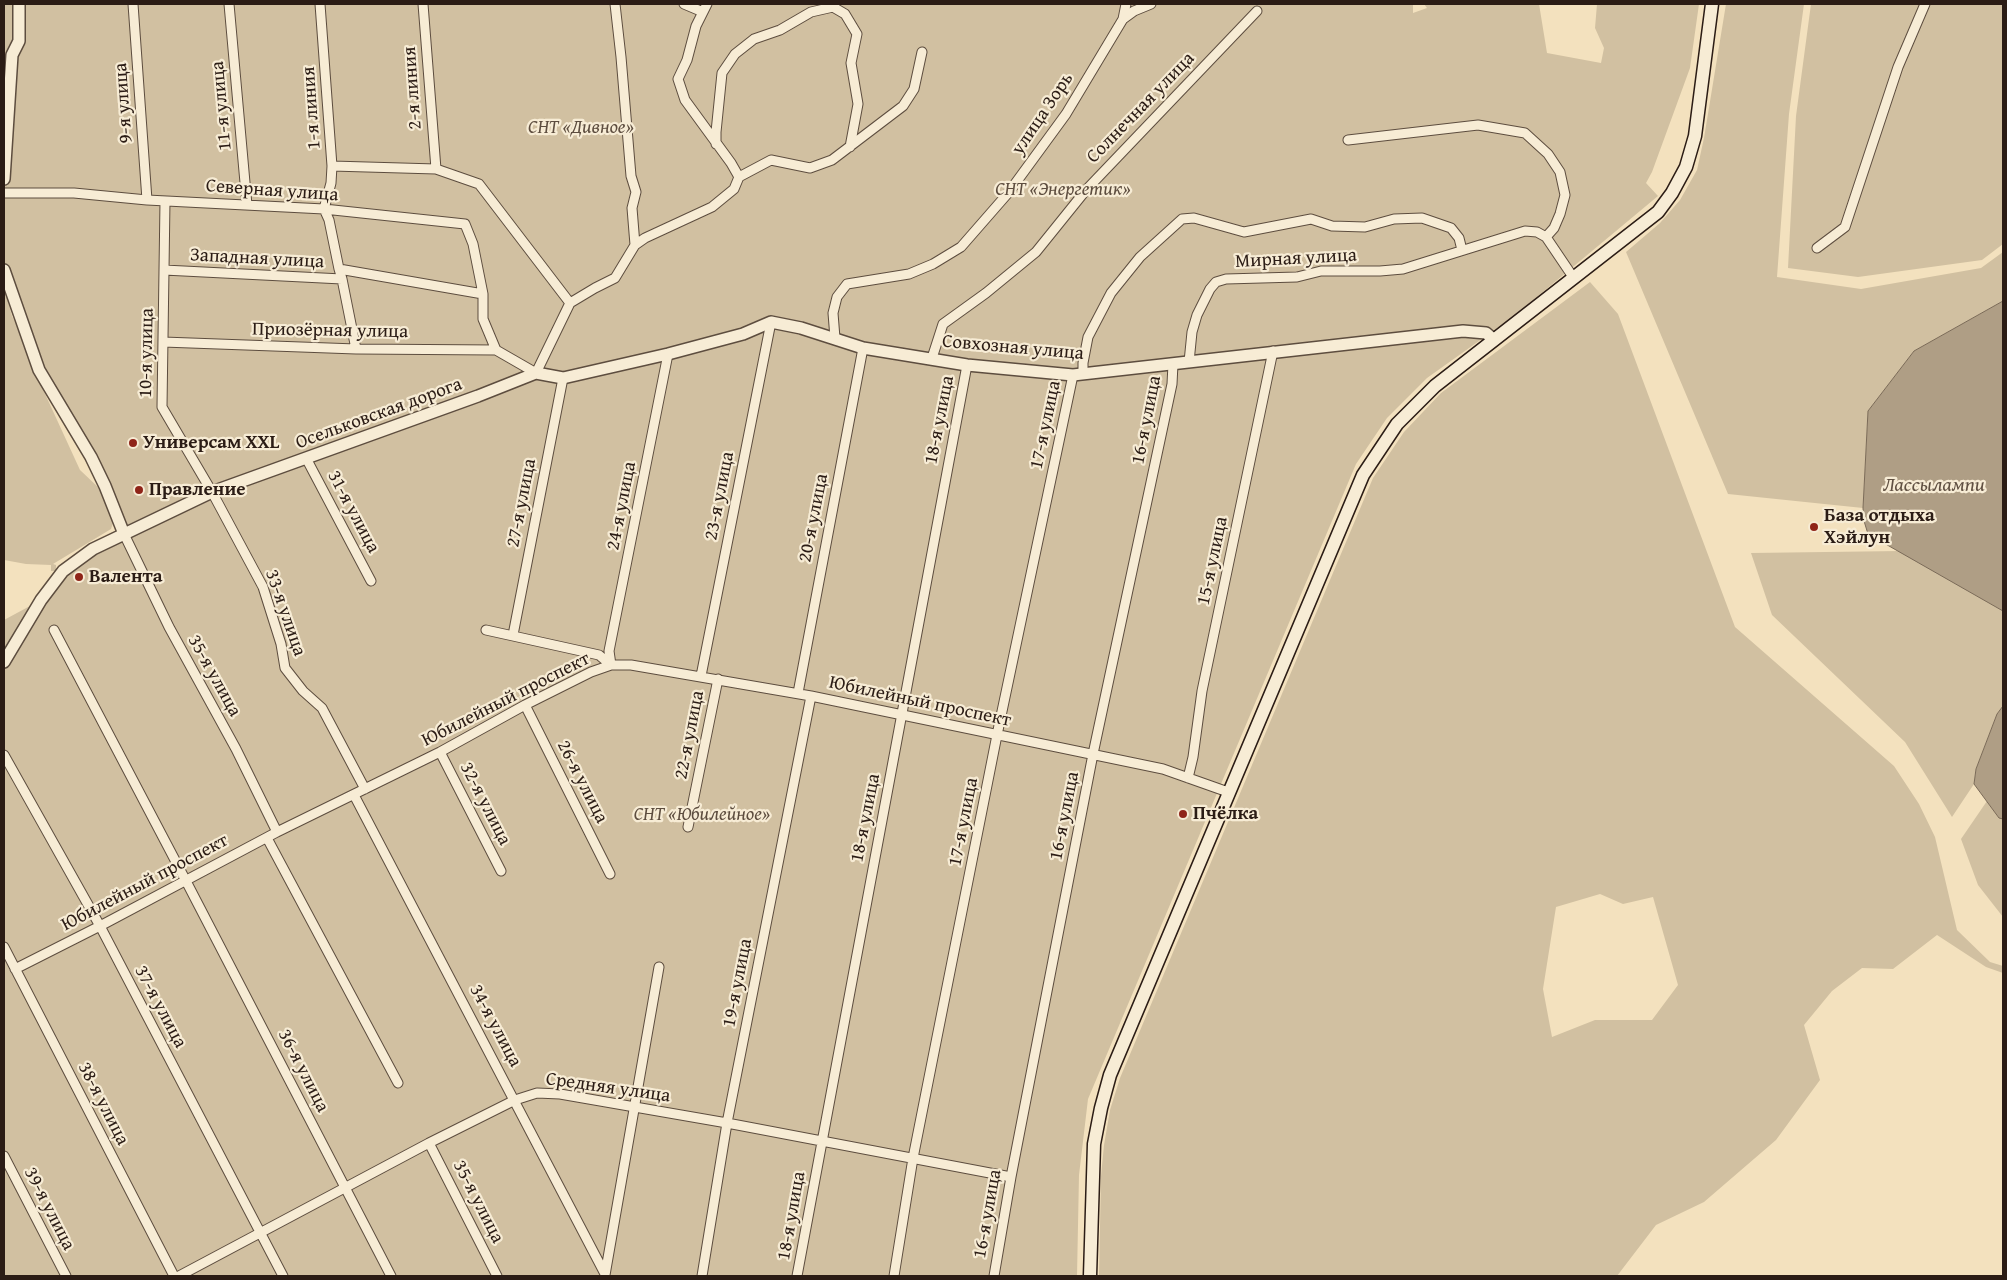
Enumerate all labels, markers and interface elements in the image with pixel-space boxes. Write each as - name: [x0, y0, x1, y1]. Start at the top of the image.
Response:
- street label: 2-я линия: [399, 46, 427, 130]
- street label: Солнечная улица: [1082, 48, 1200, 168]
- street label: 11-я улица: [207, 60, 237, 152]
- street label: 9-я улица: [110, 62, 138, 144]
- street label: 1-я линия: [298, 66, 326, 150]
- street label: улица Зорь: [1007, 69, 1079, 159]
- park label: СНТ «Дивное»: [528, 117, 634, 139]
- street label: Северная улица: [205, 175, 339, 207]
- park label: СНТ «Энергетик»: [995, 179, 1131, 201]
- street label: Западная улица: [189, 244, 325, 274]
- street label: Мирная улица: [1235, 244, 1357, 274]
- street label: 10-я улица: [135, 308, 159, 398]
- street label: Приозёрная улица: [252, 318, 408, 344]
- street label: Совхозная улица: [941, 330, 1085, 366]
- street label: Осельковская дорога: [293, 373, 465, 455]
- street label: 18-я улица: [920, 374, 960, 466]
- street label: 16-я улица: [1127, 374, 1167, 466]
- street label: 17-я улица: [1026, 379, 1066, 471]
- place label: Универсам XXL: [143, 432, 279, 454]
- marker: Универсам XXL: [127, 437, 139, 449]
- street label: 23-я улица: [700, 450, 740, 542]
- street label: 27-я улица: [502, 457, 542, 549]
- street label: 24-я улица: [602, 460, 642, 552]
- street label: 31-я улица: [322, 467, 384, 557]
- street label: 20-я улица: [794, 472, 834, 564]
- water label: Лассылампи: [1883, 474, 1985, 498]
- place label: Правление: [149, 479, 246, 501]
- marker: Правление: [133, 484, 145, 496]
- place label: База отдыха Хэйлун: [1824, 505, 1935, 549]
- street label: 15-я улица: [1193, 515, 1233, 607]
- marker: База отдыха Хэйлун: [1808, 521, 1820, 533]
- place label: Валента: [89, 566, 162, 588]
- street label: 33-я улица: [260, 567, 310, 659]
- marker: Валента: [73, 571, 85, 583]
- street label: 35-я улица: [182, 631, 246, 721]
- street label: Юбилейный проспект: [418, 648, 594, 752]
- street label: Юбилейный проспект: [827, 672, 1013, 732]
- street label: 22-я улица: [670, 689, 710, 781]
- street label: 26-я улица: [551, 737, 613, 827]
- street label: 32-я улица: [454, 759, 516, 849]
- street label: 16-я улица: [1045, 770, 1085, 862]
- street label: 18-я улица: [846, 772, 886, 864]
- street label: 17-я улица: [944, 776, 984, 868]
- place label: Пчёлка: [1193, 803, 1258, 825]
- park label: СНТ «Юбилейное»: [634, 804, 770, 826]
- marker: Пчёлка: [1177, 808, 1189, 820]
- street label: Юбилейный проспект: [58, 829, 232, 937]
- street label: 19-я улица: [718, 937, 758, 1029]
- street label: 37-я улица: [129, 962, 191, 1052]
- street label: 34-я улица: [464, 981, 526, 1071]
- street label: 36-я улица: [272, 1026, 334, 1116]
- street label: 38-я улица: [72, 1059, 134, 1149]
- street label: Средняя улица: [544, 1068, 672, 1108]
- street label: 35-я улица: [447, 1157, 509, 1247]
- street label: 39-я улица: [18, 1164, 80, 1254]
- street label: 16-я улица: [969, 1168, 1007, 1260]
- street label: 18-я улица: [773, 1170, 811, 1262]

